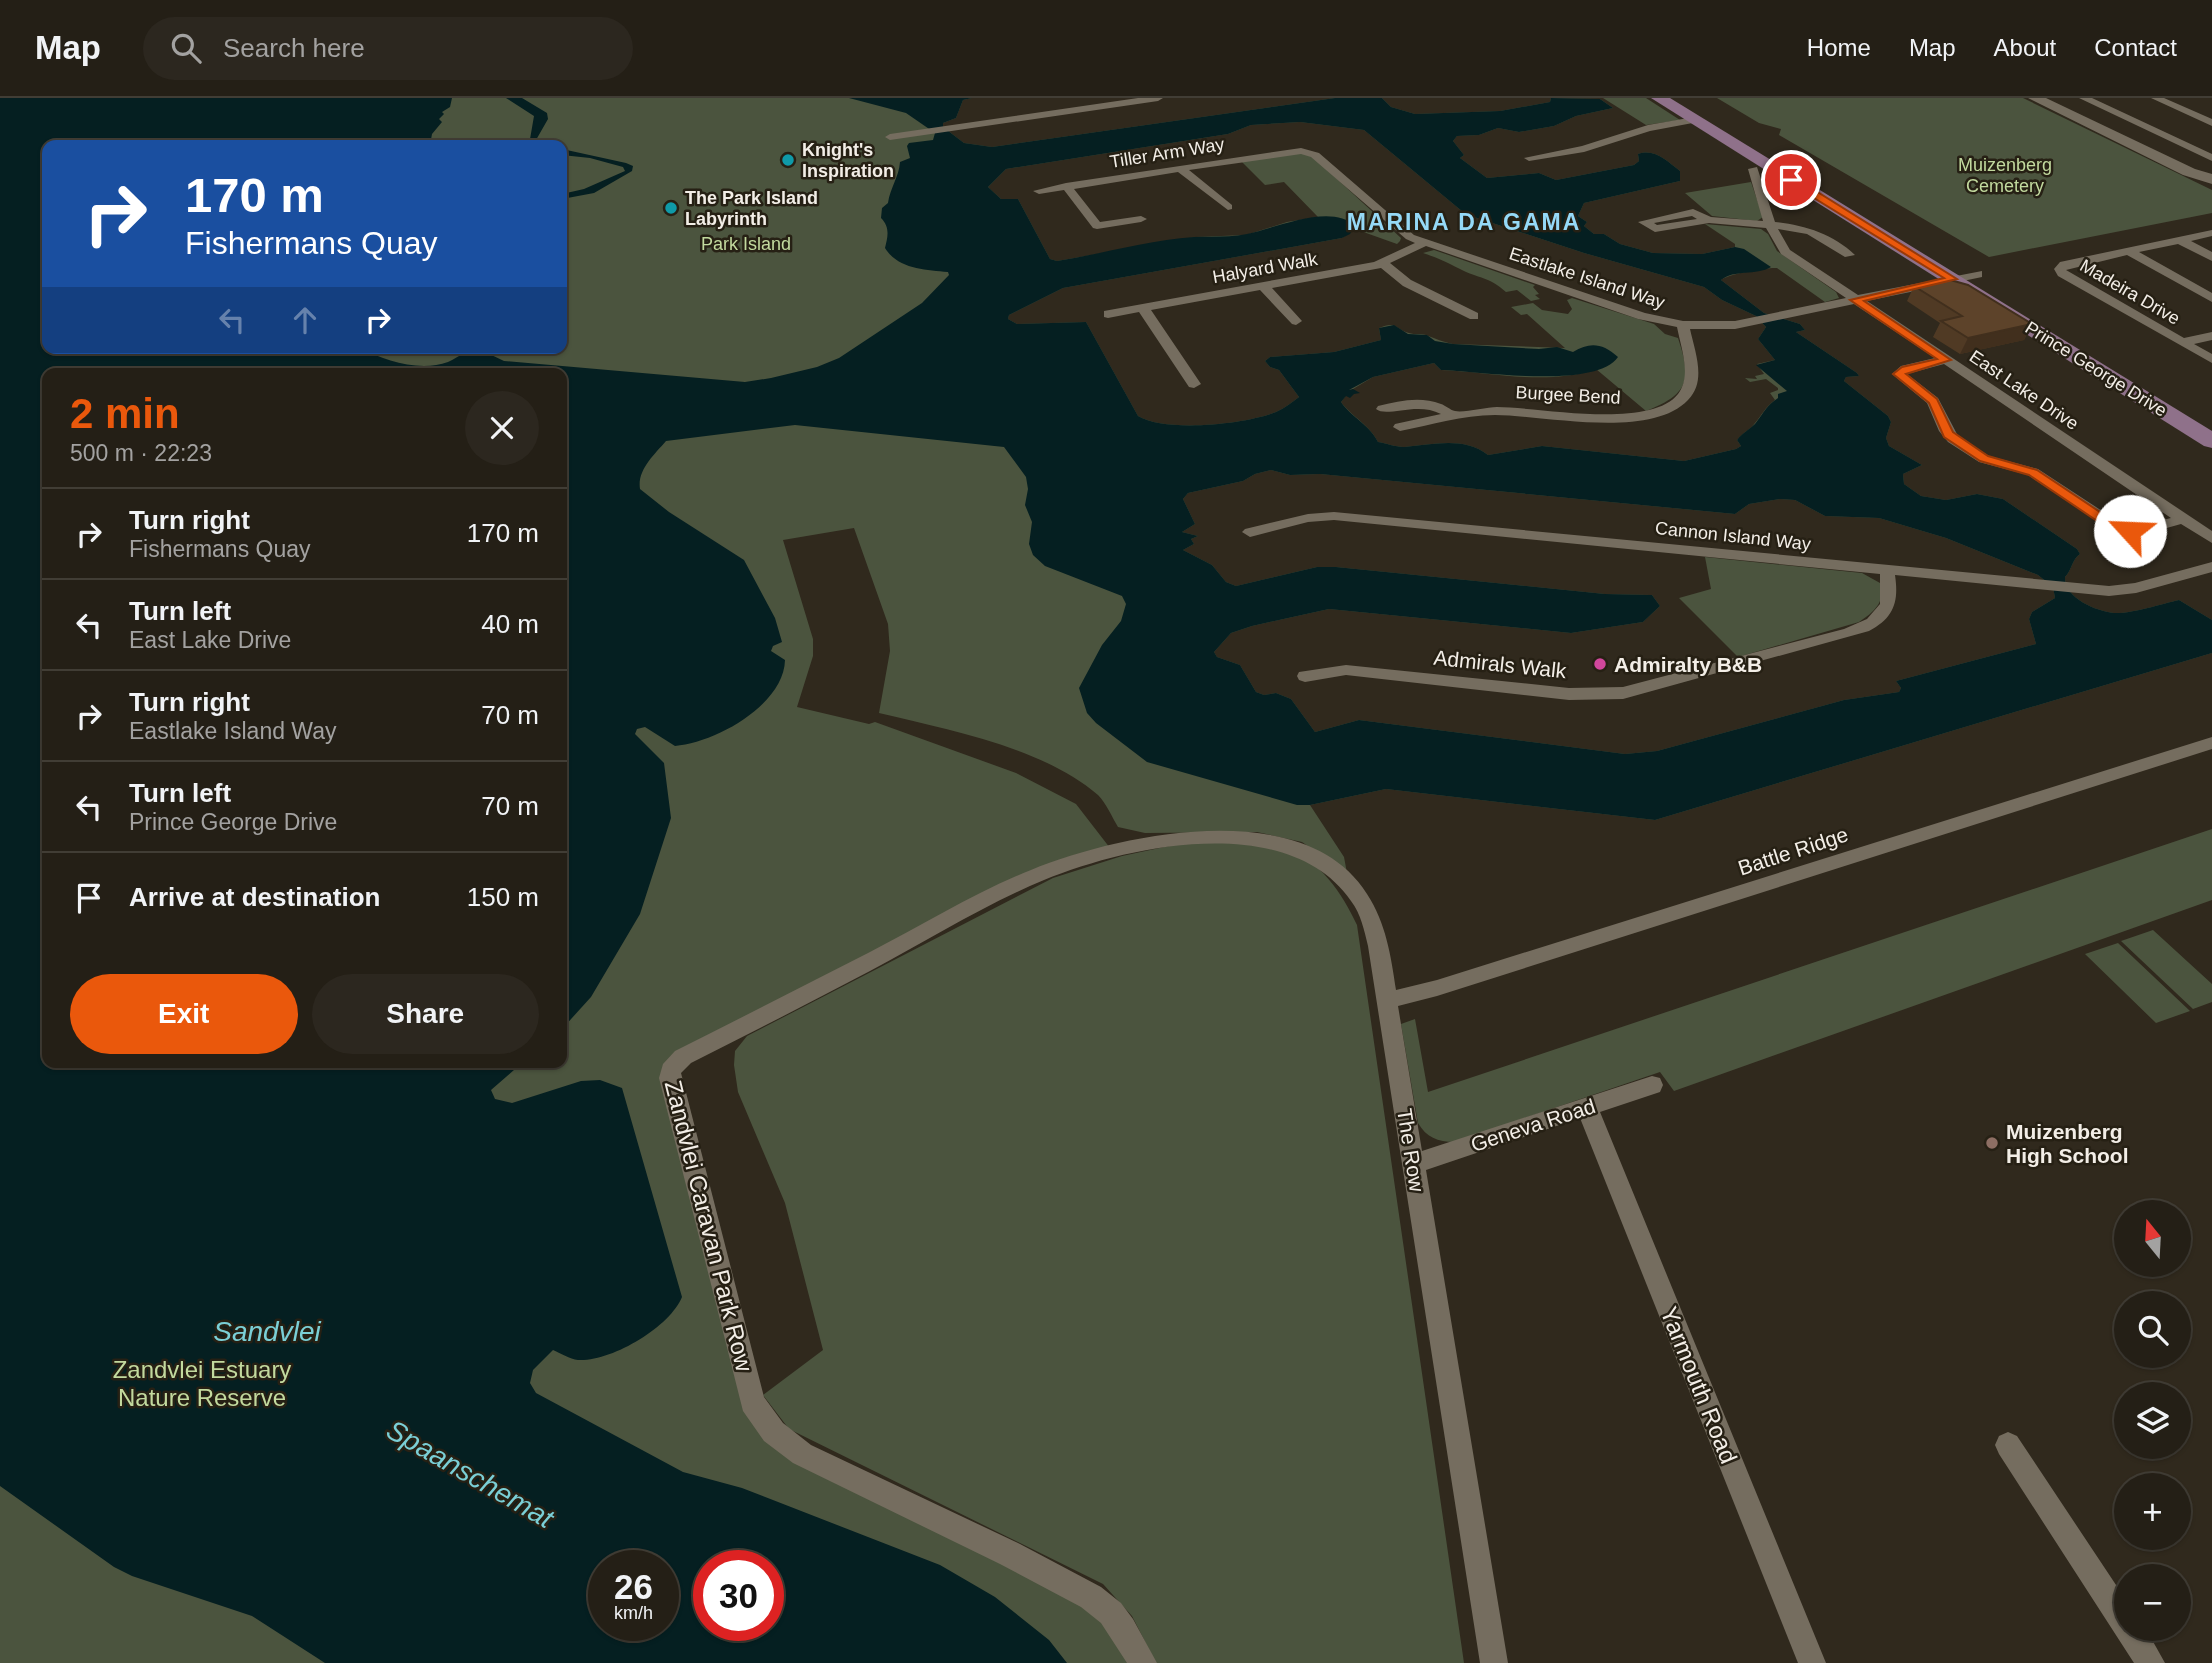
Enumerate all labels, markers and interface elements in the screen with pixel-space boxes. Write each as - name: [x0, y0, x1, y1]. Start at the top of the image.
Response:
- search box: [143, 17, 633, 80]
- text: Map: [35, 29, 101, 66]
- icon: search: [167, 29, 205, 67]
- text: Search here: [223, 33, 365, 63]
- text: Home: [1807, 34, 1871, 61]
- text: Map: [1909, 34, 1956, 61]
- text: About: [1994, 34, 2056, 61]
- text: Contact: [2094, 34, 2177, 61]
- street label: Tiller Arm Way: [1108, 134, 1226, 172]
- place label: Knight's Inspiration: [802, 140, 894, 181]
- pin: [1761, 150, 1821, 210]
- marker: Knight's Inspiration: [780, 152, 796, 168]
- park label: Muizenberg Cemetery: [1958, 155, 2052, 196]
- icon: arrive: [1772, 161, 1810, 199]
- icon: right: [70, 168, 161, 259]
- text: 170 m: [185, 168, 324, 222]
- place label: The Park Island Labyrinth: [685, 188, 818, 229]
- marker: The Park Island Labyrinth: [663, 200, 679, 216]
- district label: MARINA DA GAMA: [1347, 209, 1581, 235]
- text: Fishermans Quay: [185, 225, 438, 261]
- park label: Park Island: [701, 234, 791, 254]
- street label: Eastlake Island Way: [1507, 243, 1667, 313]
- street label: Halyard Walk: [1211, 249, 1320, 287]
- street label: Madeira Drive: [2076, 255, 2184, 329]
- icon: left: [213, 301, 251, 339]
- icon: ahead: [286, 301, 324, 339]
- icon: right: [359, 301, 397, 339]
- street label: Prince George Drive: [2022, 317, 2170, 421]
- street label: East Lake Drive: [1966, 346, 2082, 434]
- street label: Burgee Bend: [1515, 382, 1621, 408]
- text: 2 min: [70, 390, 180, 437]
- button: close: [465, 391, 539, 465]
- text: 500 m · 22:23: [70, 440, 212, 466]
- position arrow: [2093, 494, 2167, 568]
- text: Turn right: [129, 505, 250, 535]
- icon: right: [70, 515, 108, 553]
- text: 170 m: [467, 518, 539, 548]
- street label: Cannon Island Way: [1654, 518, 1812, 554]
- text: Fishermans Quay: [129, 536, 311, 562]
- text: Turn left: [129, 596, 231, 626]
- icon: left: [70, 606, 108, 644]
- text: 40 m: [481, 609, 539, 639]
- text: East Lake Drive: [129, 627, 291, 653]
- street label: Admirals Walk: [1432, 646, 1568, 682]
- place label: Admiralty B&B: [1614, 653, 1762, 676]
- marker: Admiralty B&B: [1592, 656, 1608, 672]
- text: Turn right: [129, 687, 250, 717]
- icon: right: [70, 697, 108, 735]
- text: 70 m: [481, 700, 539, 730]
- text: Eastlake Island Way: [129, 718, 337, 744]
- text: Turn left: [129, 778, 231, 808]
- icon: left: [70, 788, 108, 826]
- text: 70 m: [481, 791, 539, 821]
- text: Prince George Drive: [129, 809, 337, 835]
- street label: Battle Ridge: [1735, 822, 1851, 880]
- icon: arrive: [70, 879, 108, 917]
- text: Arrive at destination: [129, 882, 380, 912]
- text: 150 m: [467, 882, 539, 912]
- button: Exit: [70, 974, 298, 1054]
- button: Share: [312, 974, 539, 1054]
- street label: Zandvlei Caravan Park Row: [660, 1078, 758, 1375]
- street label: Geneva Road: [1468, 1094, 1598, 1156]
- street label: The Row: [1393, 1107, 1429, 1194]
- place label: Muizenberg High School: [2006, 1120, 2129, 1167]
- marker: Muizenberg High School: [1984, 1135, 2000, 1151]
- north arrow: [2114, 1200, 2191, 1278]
- map controls: [2114, 1200, 2191, 1641]
- button: search: [2114, 1291, 2191, 1368]
- street label: Yarmouth Road: [1655, 1303, 1743, 1467]
- water label: Sandvlei: [213, 1316, 321, 1347]
- park label: Zandvlei Estuary Nature Reserve: [113, 1356, 291, 1411]
- button: layers: [2114, 1382, 2191, 1459]
- water label: Spaanschemat: [381, 1414, 560, 1535]
- button: +: [2114, 1473, 2191, 1550]
- speed limit sign: 30: [693, 1550, 784, 1641]
- button: −: [2114, 1564, 2191, 1641]
- text: 26: [614, 1567, 653, 1606]
- text: km/h: [614, 1603, 653, 1623]

